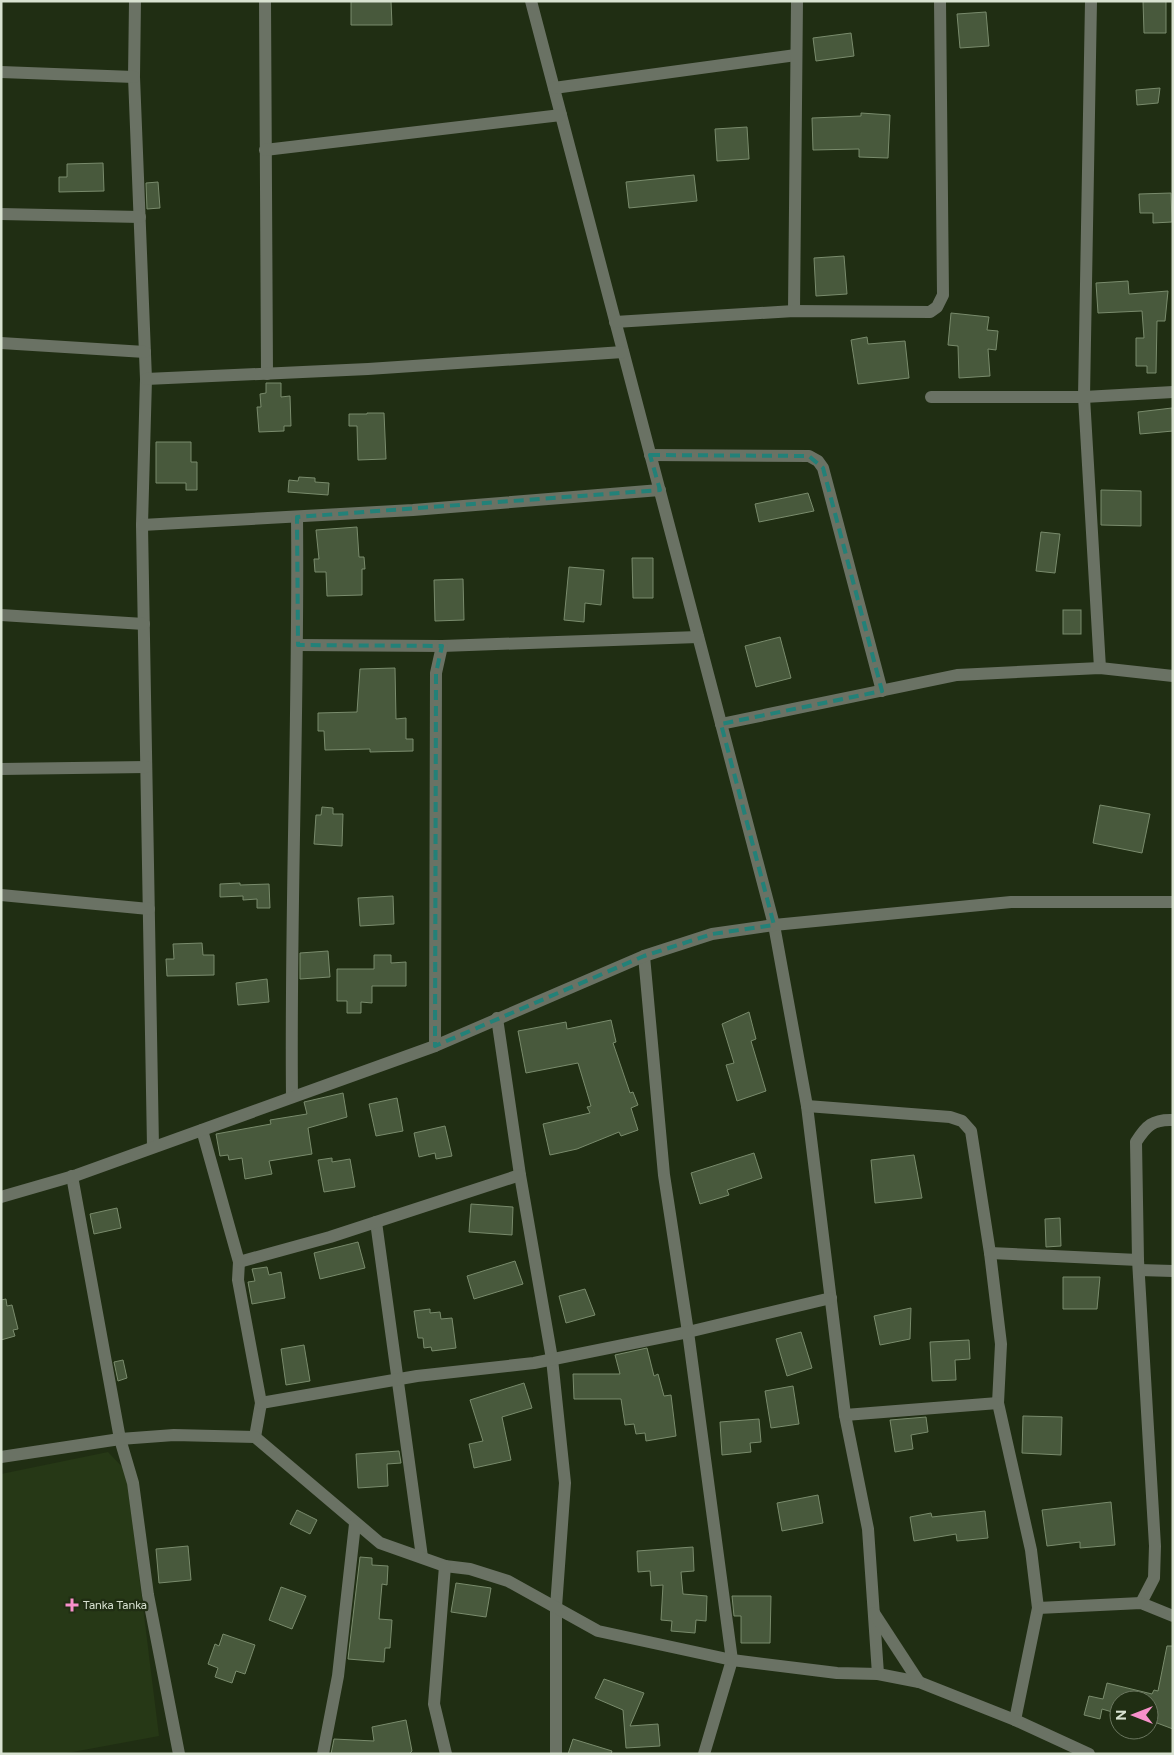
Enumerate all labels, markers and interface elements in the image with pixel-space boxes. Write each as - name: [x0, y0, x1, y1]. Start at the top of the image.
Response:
- marker: Tanka Tanka: [65, 1598, 79, 1612]
- place label: Tanka Tanka: [83, 1598, 147, 1612]
- north arrow: [1109, 1690, 1159, 1740]
- text: N: [1113, 1710, 1130, 1720]

